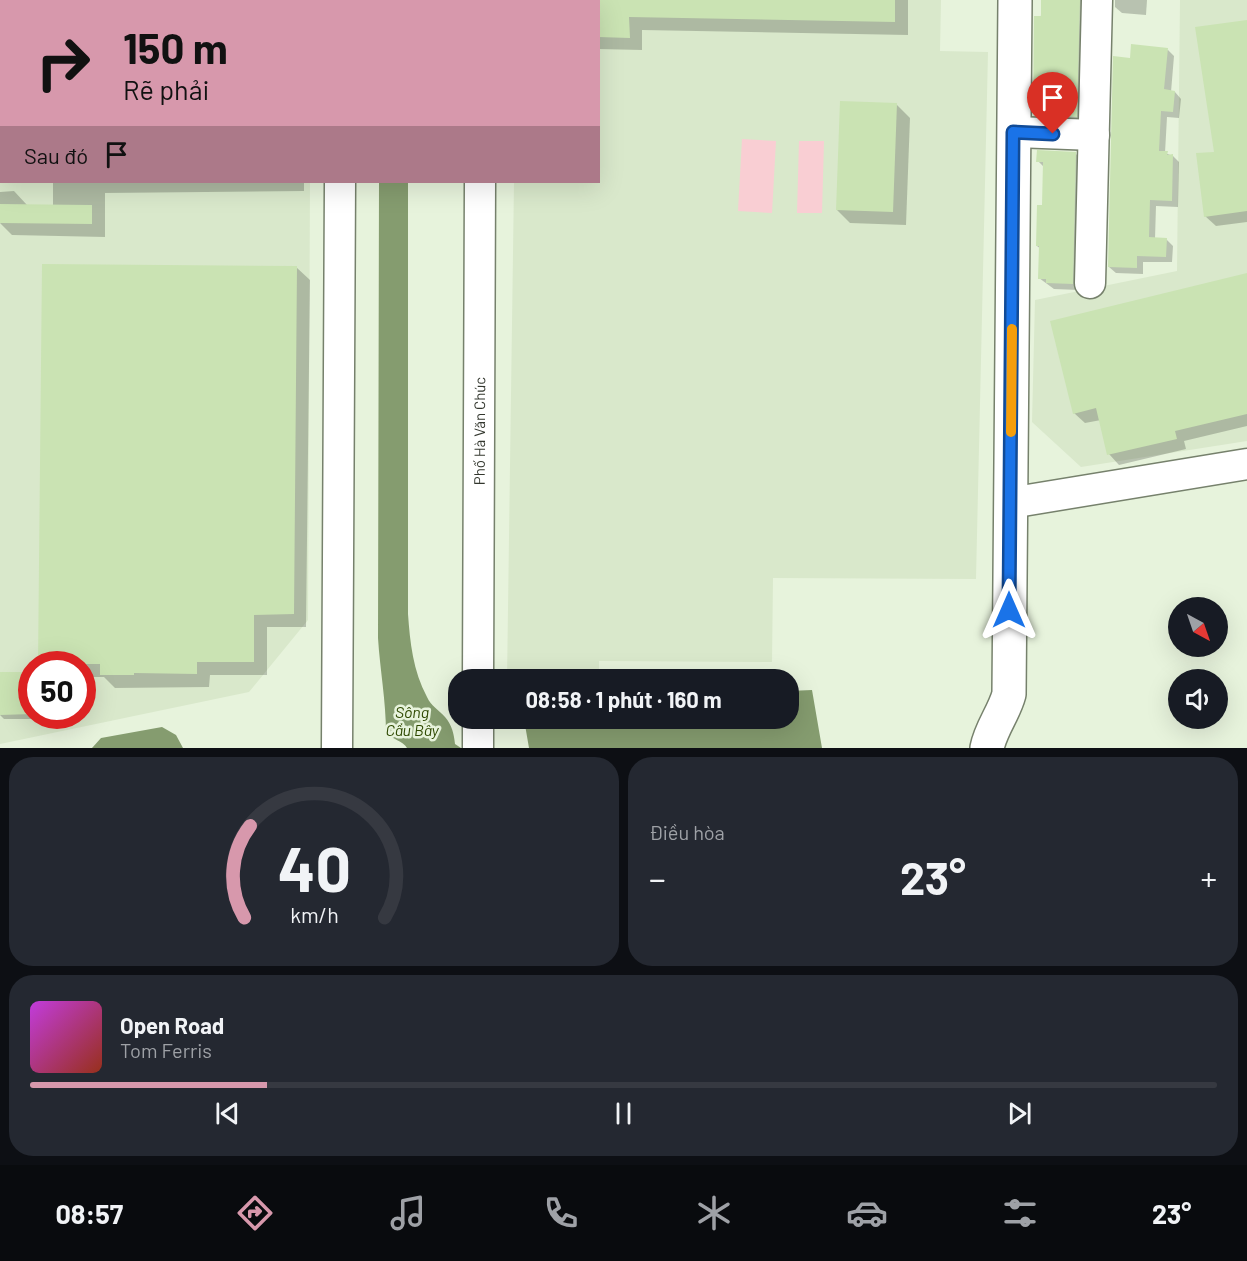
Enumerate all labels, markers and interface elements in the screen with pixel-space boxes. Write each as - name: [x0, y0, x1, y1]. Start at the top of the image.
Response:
- text: 150 m: [123, 22, 228, 72]
- icon: right: [24, 24, 102, 102]
- pin: [1027, 72, 1078, 134]
- text: Rẽ phải: [123, 73, 209, 105]
- icon: arrive: [1036, 81, 1069, 114]
- icon: arrive: [100, 138, 133, 171]
- text: Sau đó: [24, 142, 88, 168]
- street label: Phố Hà Văn Chúc: [470, 377, 488, 485]
- position arrow: [977, 578, 1041, 642]
- north arrow: [1168, 597, 1228, 657]
- map controls: [1168, 597, 1228, 729]
- speed limit sign: 50: [18, 651, 96, 729]
- button: sound: [1168, 669, 1228, 729]
- text: 08:58 · 1 phút · 160 m: [525, 686, 722, 712]
- water label: Sông Cầu Bây: [385, 702, 439, 739]
- text: Điều hòa: [649, 820, 725, 844]
- text: 40: [277, 830, 351, 904]
- text: 23°: [900, 850, 966, 904]
- text: −: [649, 858, 666, 898]
- text: +: [1200, 858, 1217, 898]
- text: km/h: [290, 903, 338, 928]
- text: Open Road: [120, 1012, 224, 1038]
- text: Tom Ferris: [120, 1038, 212, 1062]
- icon: previous: [211, 1097, 244, 1130]
- icon: pause: [607, 1097, 640, 1130]
- icon: next: [1003, 1097, 1036, 1130]
- icon: directions: [234, 1192, 276, 1234]
- icon: music: [387, 1192, 429, 1234]
- icon: phone: [540, 1192, 582, 1234]
- icon: climate: [693, 1192, 735, 1234]
- icon: car: [846, 1192, 888, 1234]
- icon: filters: [999, 1192, 1041, 1234]
- text: 08:57: [55, 1197, 123, 1229]
- text: 23°: [1152, 1197, 1191, 1229]

